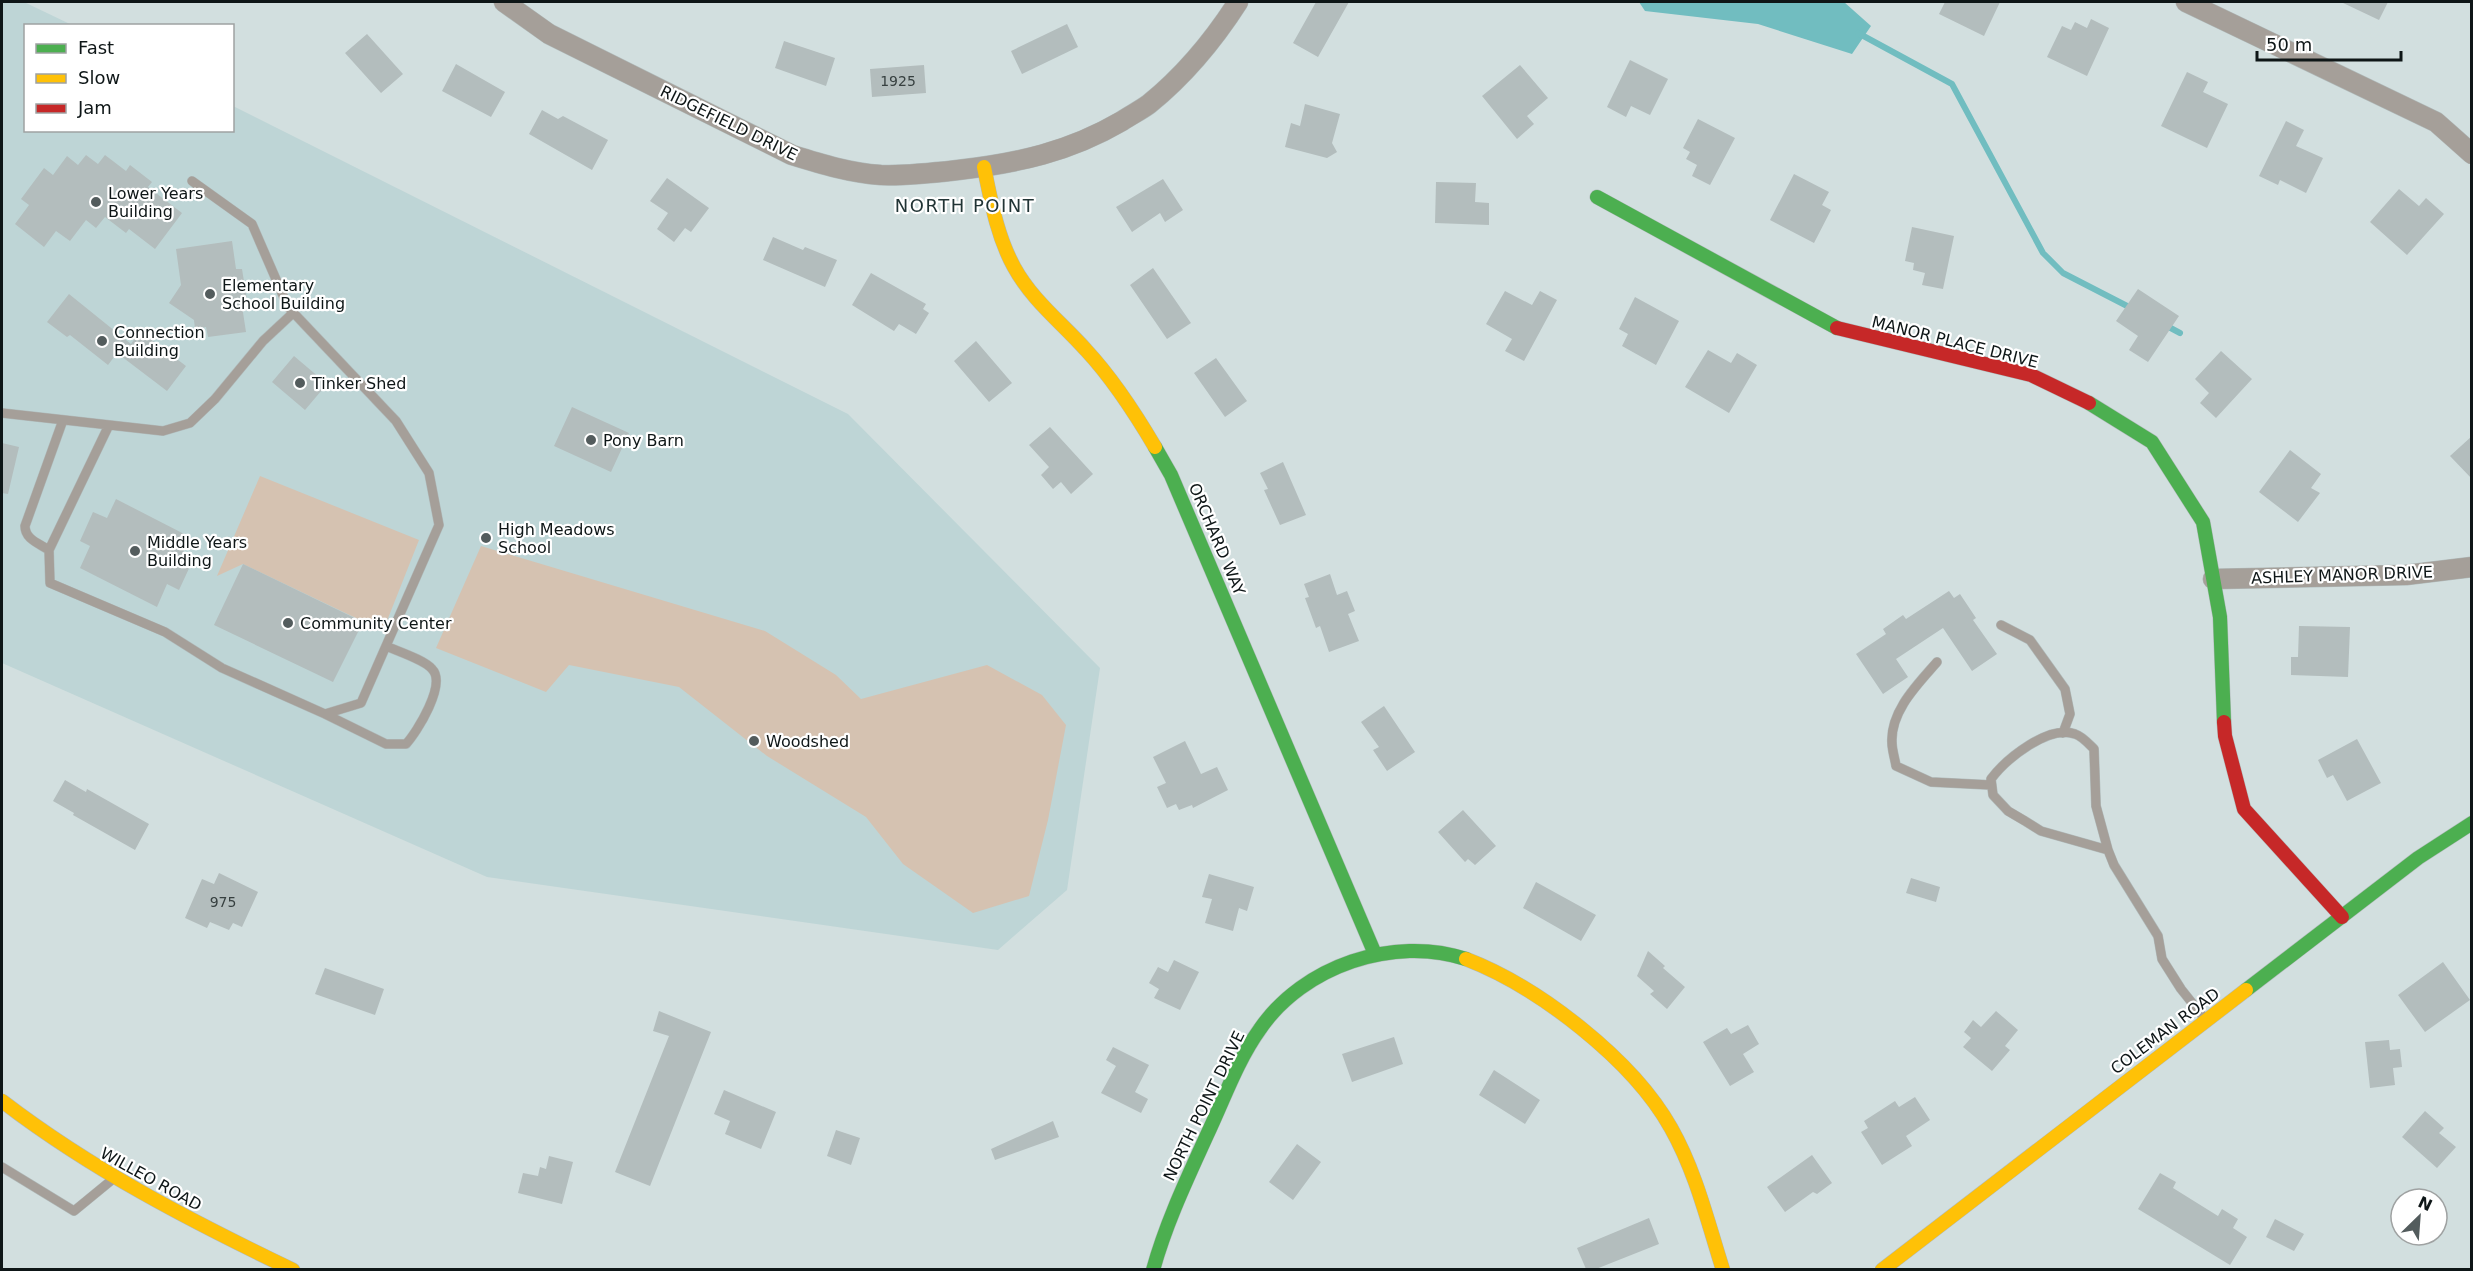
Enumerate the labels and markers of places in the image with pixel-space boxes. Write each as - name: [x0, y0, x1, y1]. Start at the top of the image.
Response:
- place label: Lower Years Building: [108, 184, 203, 221]
- marker: Lower Years Building: [89, 195, 103, 209]
- place label: Elementary School Building: [222, 276, 345, 313]
- marker: Elementary School Building: [203, 287, 217, 301]
- place label: Connection Building: [114, 323, 205, 360]
- marker: Connection Building: [95, 334, 109, 348]
- place label: Tinker Shed: [311, 374, 406, 393]
- marker: Tinker Shed: [293, 376, 307, 390]
- place label: Pony Barn: [603, 431, 684, 450]
- marker: Pony Barn: [584, 433, 598, 447]
- place label: High Meadows School: [498, 520, 615, 557]
- marker: High Meadows School: [479, 531, 493, 545]
- place label: Middle Years Building: [147, 533, 247, 570]
- marker: Middle Years Building: [128, 544, 142, 558]
- place label: Community Center: [300, 614, 452, 633]
- marker: Community Center: [281, 616, 295, 630]
- place label: Woodshed: [766, 732, 849, 751]
- marker: Woodshed: [747, 734, 761, 748]

